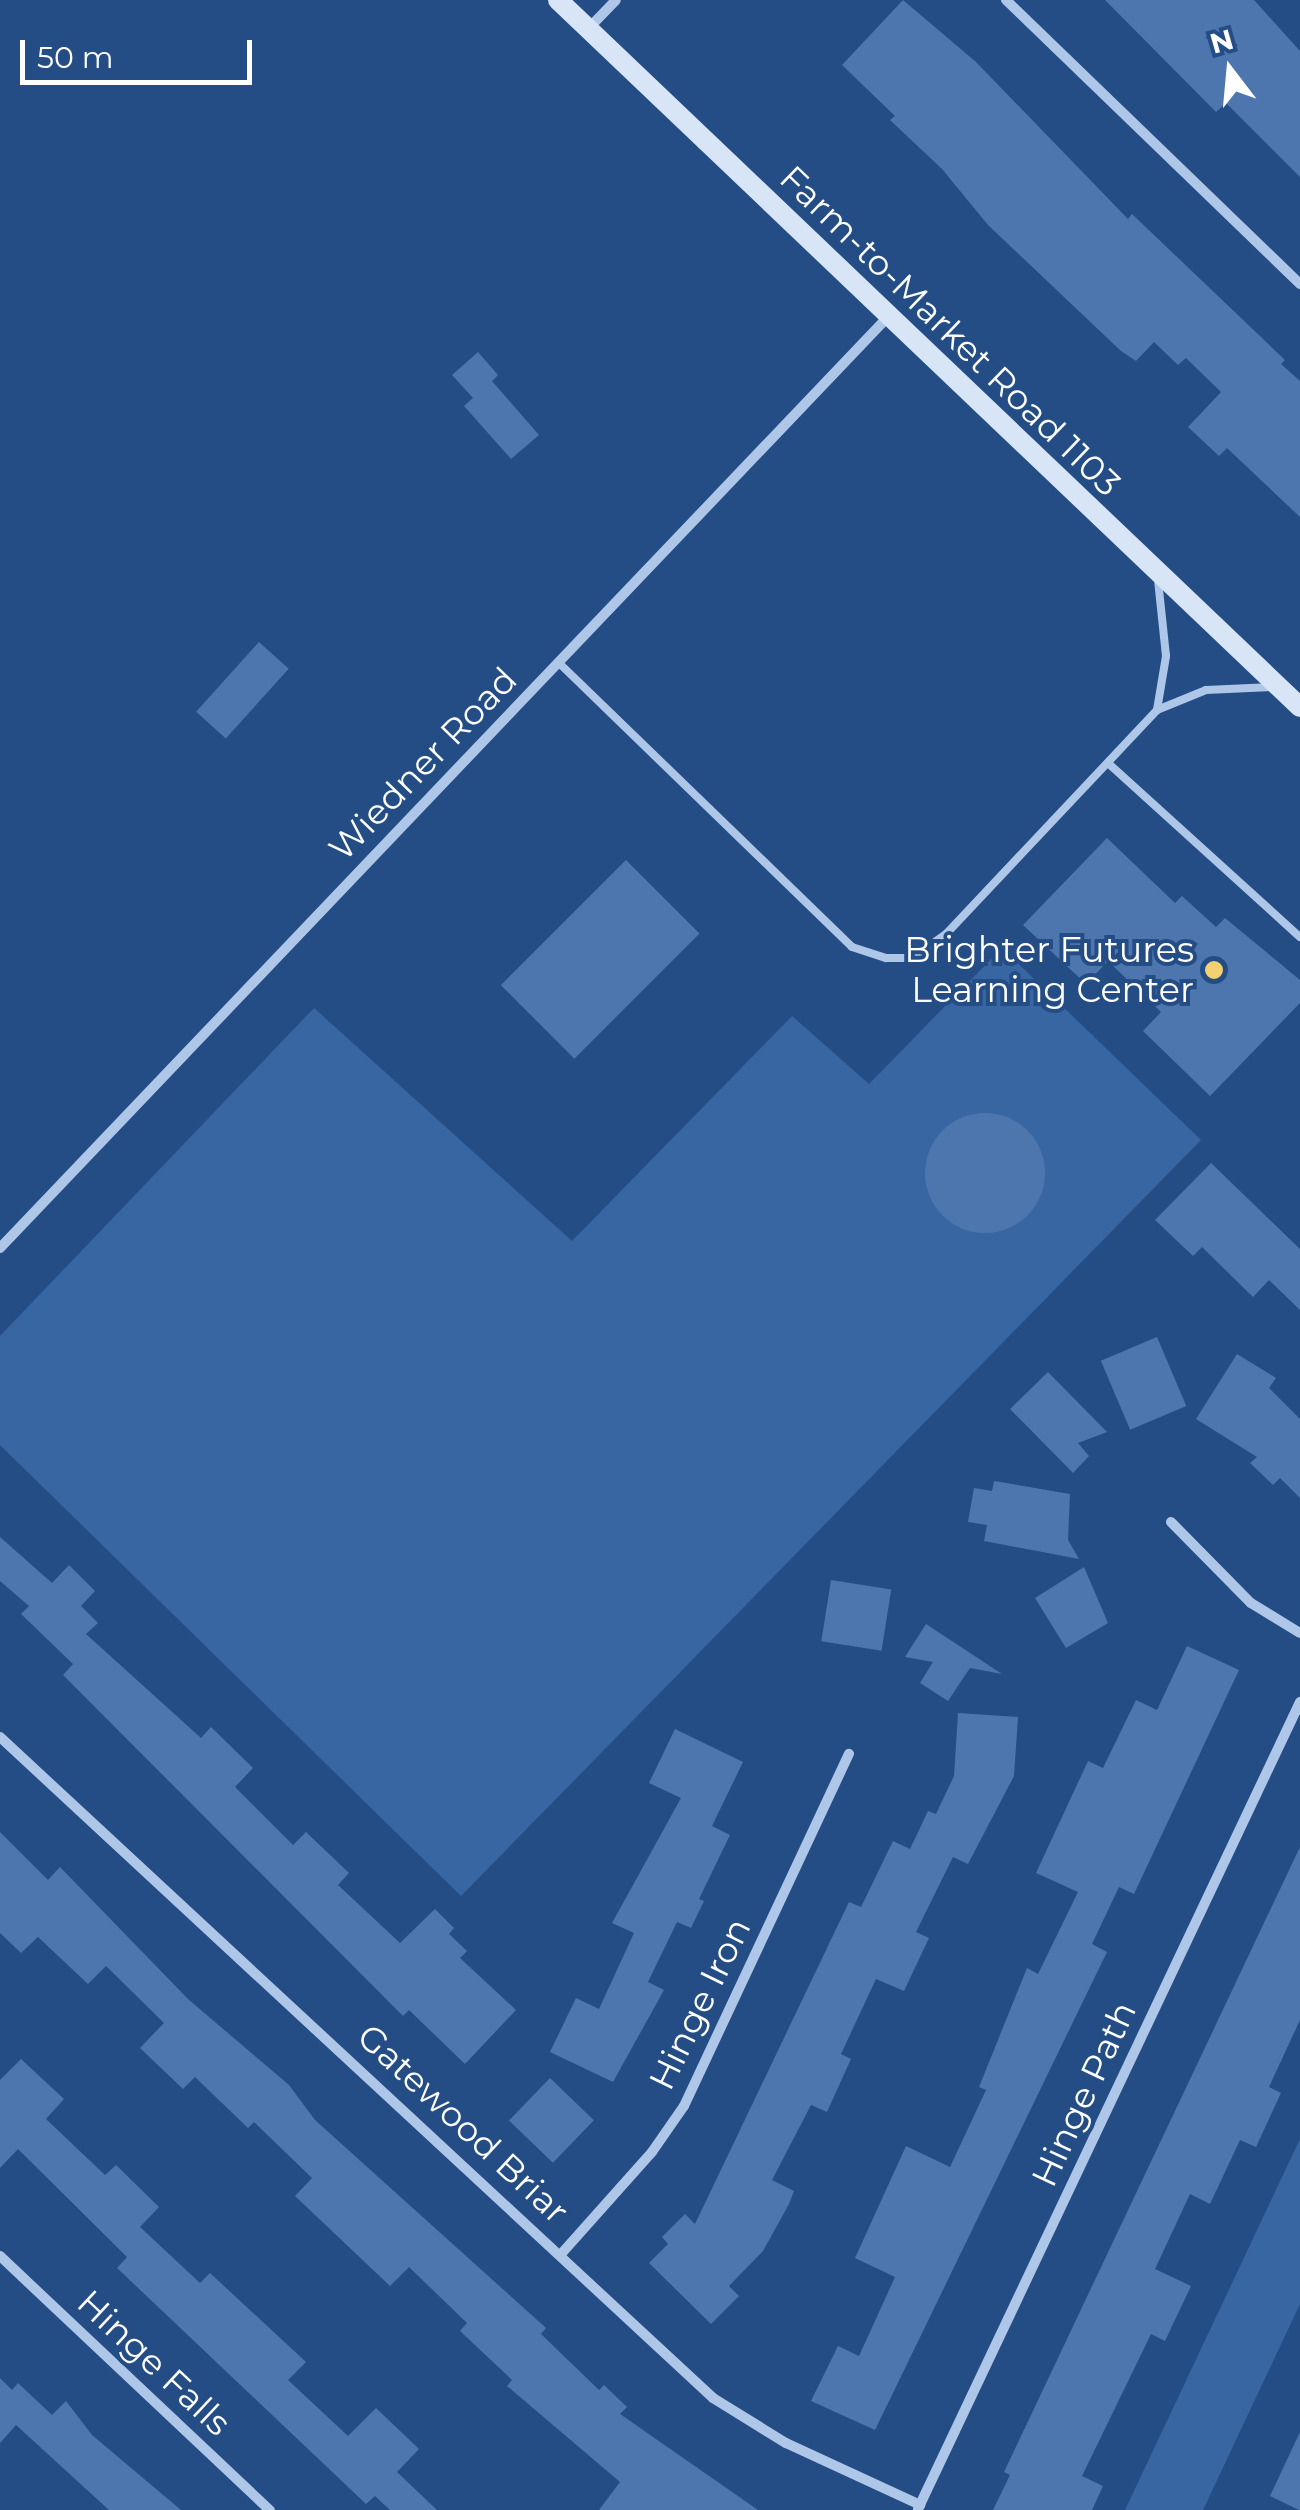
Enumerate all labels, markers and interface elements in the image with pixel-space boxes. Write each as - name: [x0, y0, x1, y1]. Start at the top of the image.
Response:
- scale bar: [25, 20, 258, 82]
- north arrow: [1180, 20, 1280, 120]
- text: N: [1206, 22, 1237, 61]
- text: 50 m: [37, 39, 114, 76]
- street label: Farm-to-Market Road 1103: [771, 157, 1129, 505]
- street label: Wiedner Road: [320, 659, 526, 869]
- place label: Brighter Futures Learning Center: [904, 929, 1194, 1011]
- marker: Brighter Futures Learning Center: [1203, 959, 1225, 981]
- street label: Hinge Iron: [640, 1911, 760, 2097]
- street label: Hinge Path: [1023, 1995, 1145, 2193]
- street label: Gatewood Briar: [349, 2015, 577, 2233]
- street label: Hinge Falls: [69, 2282, 239, 2444]

